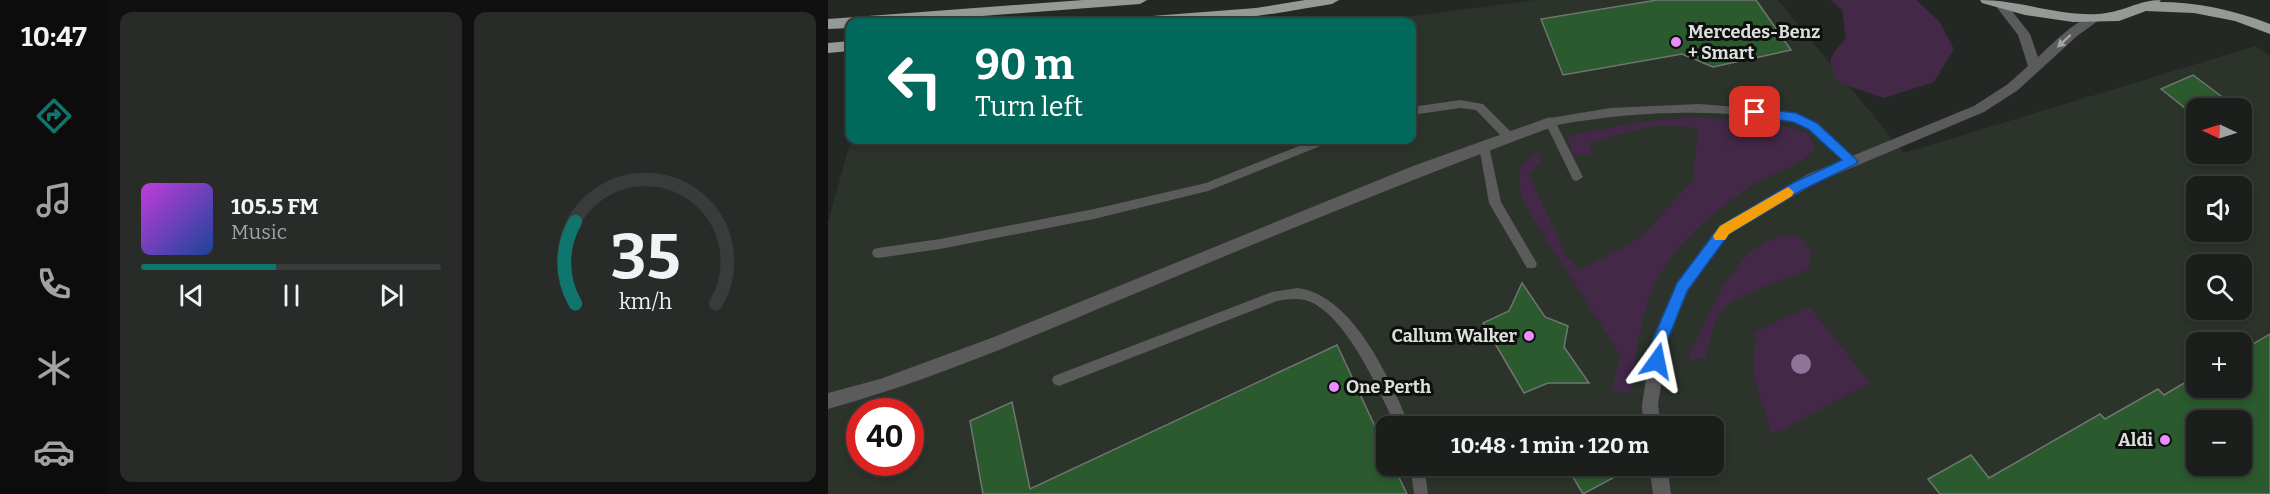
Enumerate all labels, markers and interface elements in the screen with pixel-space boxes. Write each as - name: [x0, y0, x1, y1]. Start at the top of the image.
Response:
- text: 10:47: [21, 21, 87, 53]
- place label: Mercedes-Benz + Smart: [1688, 21, 1820, 64]
- one-way arrow: [2057, 34, 2072, 47]
- marker: Mercedes-Benz + Smart: [1669, 35, 1683, 49]
- text: 90 m: [975, 40, 1074, 90]
- icon: left: [876, 42, 954, 120]
- pin: [1729, 86, 1780, 137]
- text: Turn left: [975, 91, 1083, 123]
- icon: directions: [33, 95, 75, 137]
- icon: arrive: [1738, 95, 1771, 128]
- north arrow: [2186, 98, 2252, 164]
- map controls: [2186, 98, 2252, 476]
- button: sound: [2186, 176, 2252, 242]
- icon: music: [33, 179, 75, 221]
- text: 105.5 FM: [231, 193, 318, 220]
- text: Music: [231, 220, 287, 244]
- text: 35: [610, 220, 680, 295]
- button: search: [2186, 254, 2252, 320]
- icon: phone: [33, 263, 75, 305]
- icon: previous: [175, 279, 208, 312]
- icon: pause: [275, 279, 308, 312]
- icon: next: [375, 279, 408, 312]
- text: km/h: [618, 289, 672, 315]
- place label: Callum Walker: [1392, 325, 1518, 347]
- marker: Callum Walker: [1522, 329, 1536, 343]
- position arrow: [1625, 329, 1689, 393]
- button: +: [2186, 332, 2252, 398]
- icon: climate: [33, 347, 75, 389]
- place label: One Perth: [1346, 376, 1432, 398]
- marker: One Perth: [1327, 380, 1341, 394]
- speed limit sign: 40: [846, 398, 924, 476]
- button: −: [2186, 410, 2252, 476]
- place label: Aldi: [2118, 429, 2153, 451]
- icon: car: [33, 431, 75, 473]
- text: 10:48 · 1 min · 120 m: [1451, 432, 1649, 459]
- marker: Aldi: [2158, 433, 2172, 447]

